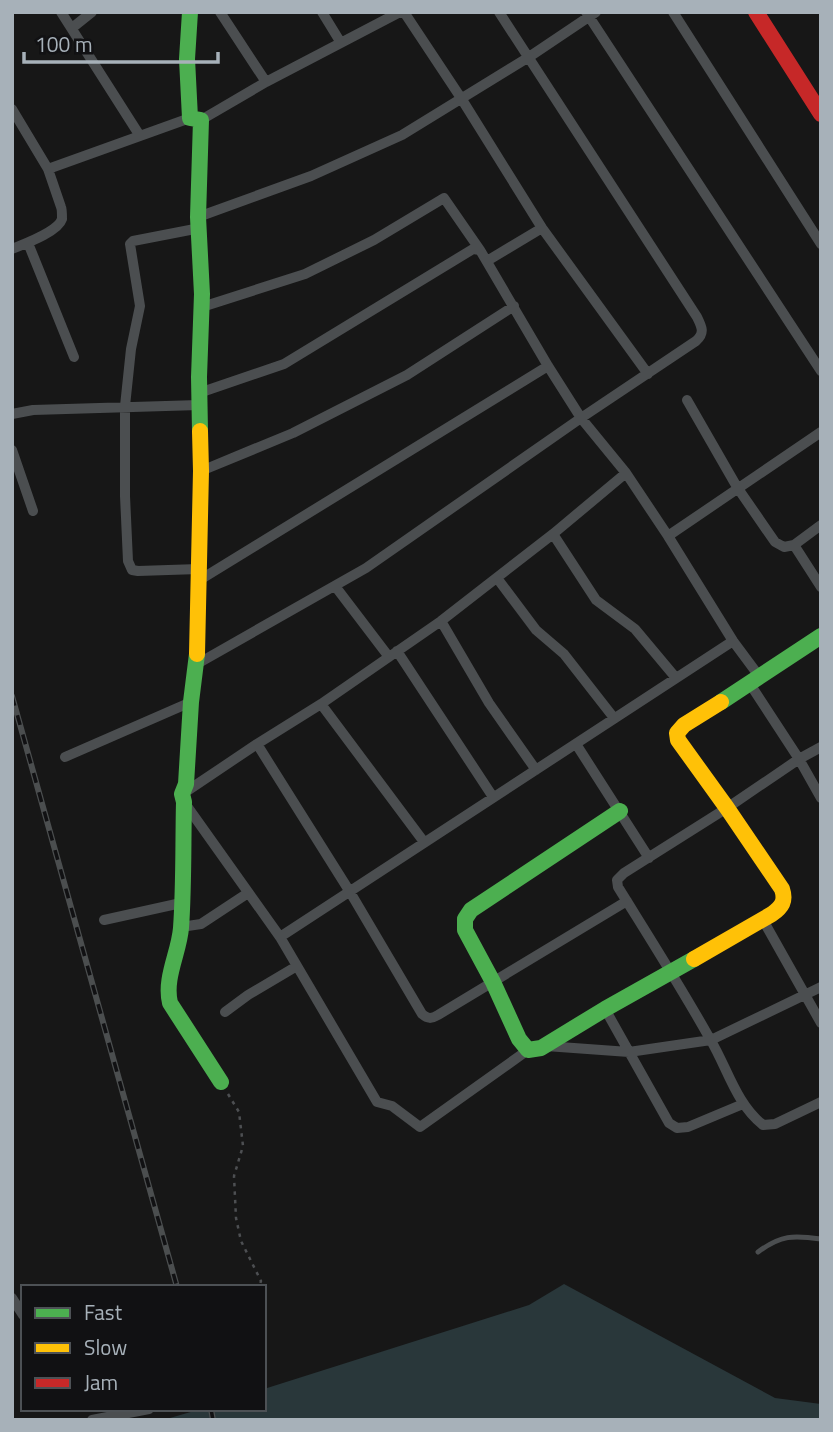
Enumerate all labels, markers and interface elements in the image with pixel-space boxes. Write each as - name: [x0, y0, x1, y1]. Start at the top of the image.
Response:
- scale bar: [24, 21, 219, 65]
- text: 100 m: [35, 28, 92, 60]
- legend: [21, 1285, 266, 1411]
- text: Fast: [84, 1296, 123, 1328]
- text: Slow: [84, 1331, 127, 1363]
- text: Jam: [84, 1366, 118, 1398]

